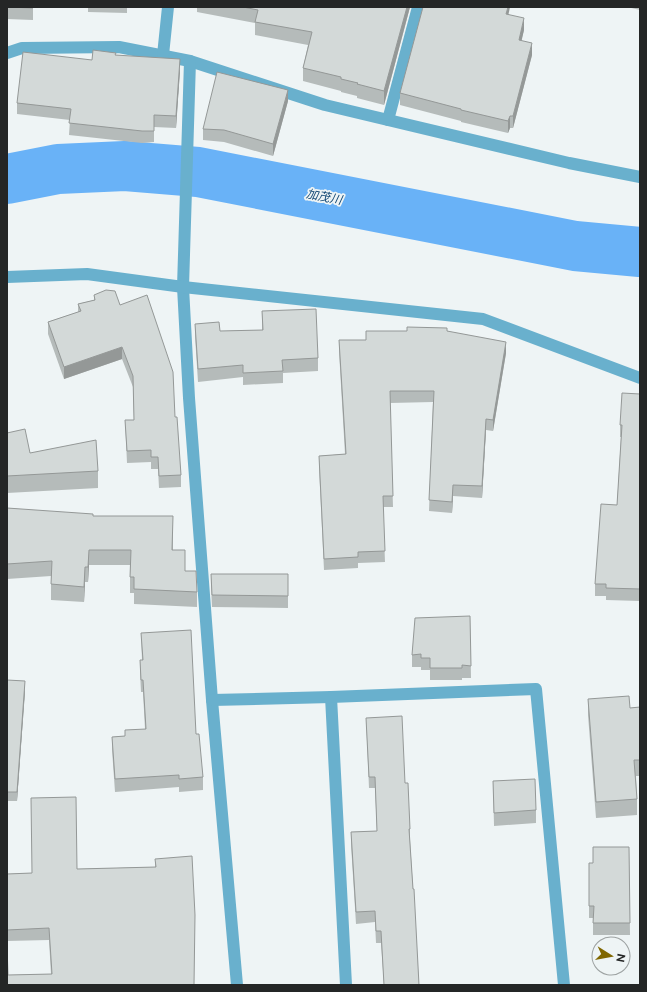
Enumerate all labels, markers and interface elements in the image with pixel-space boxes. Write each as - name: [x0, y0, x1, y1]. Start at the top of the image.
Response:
- water label: 加茂川: [305, 187, 345, 208]
- north arrow: [591, 936, 631, 976]
- text: N: [614, 953, 628, 963]

